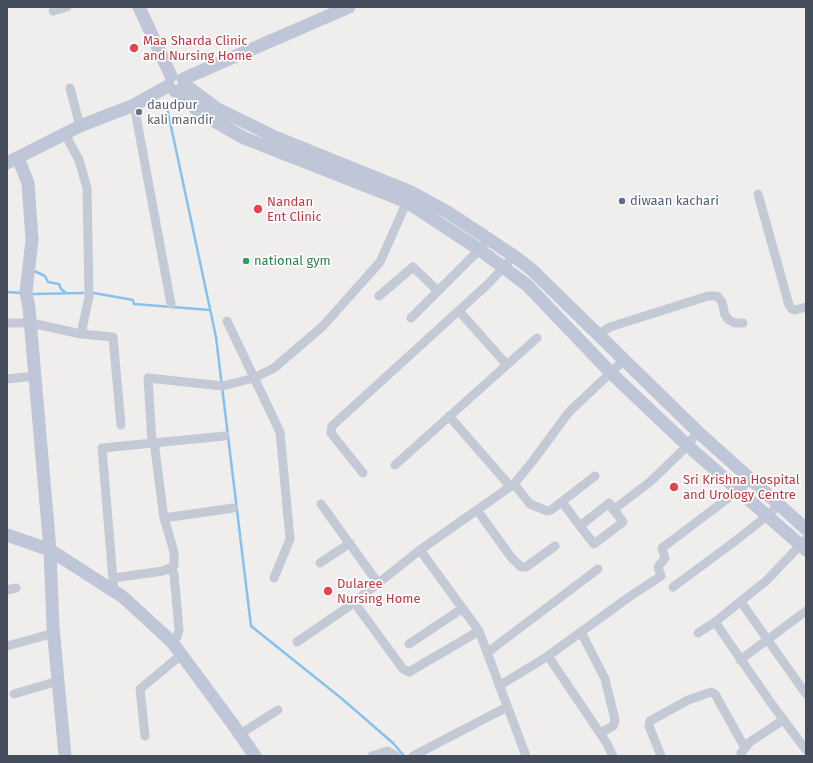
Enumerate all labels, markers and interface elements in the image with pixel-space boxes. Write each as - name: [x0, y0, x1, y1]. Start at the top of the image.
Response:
- place label: Maa Sharda Clinic and Nursing Home: [143, 33, 252, 64]
- marker: Maa Sharda Clinic and Nursing Home: [128, 42, 140, 54]
- place label: daudpur kali mandir: [147, 97, 214, 128]
- marker: daudpur kali mandir: [134, 107, 144, 117]
- place label: diwaan kachari: [630, 193, 719, 209]
- place label: Nandan Ent Clinic: [267, 194, 322, 225]
- marker: diwaan kachari: [617, 196, 627, 206]
- marker: Nandan Ent Clinic: [252, 203, 264, 215]
- place label: national gym: [254, 253, 331, 269]
- marker: national gym: [241, 256, 251, 266]
- place label: Sri Krishna Hospital and Urology Centre: [683, 472, 800, 503]
- marker: Sri Krishna Hospital and Urology Centre: [668, 481, 680, 493]
- place label: Dularee Nursing Home: [337, 576, 420, 607]
- marker: Dularee Nursing Home: [322, 585, 334, 597]

